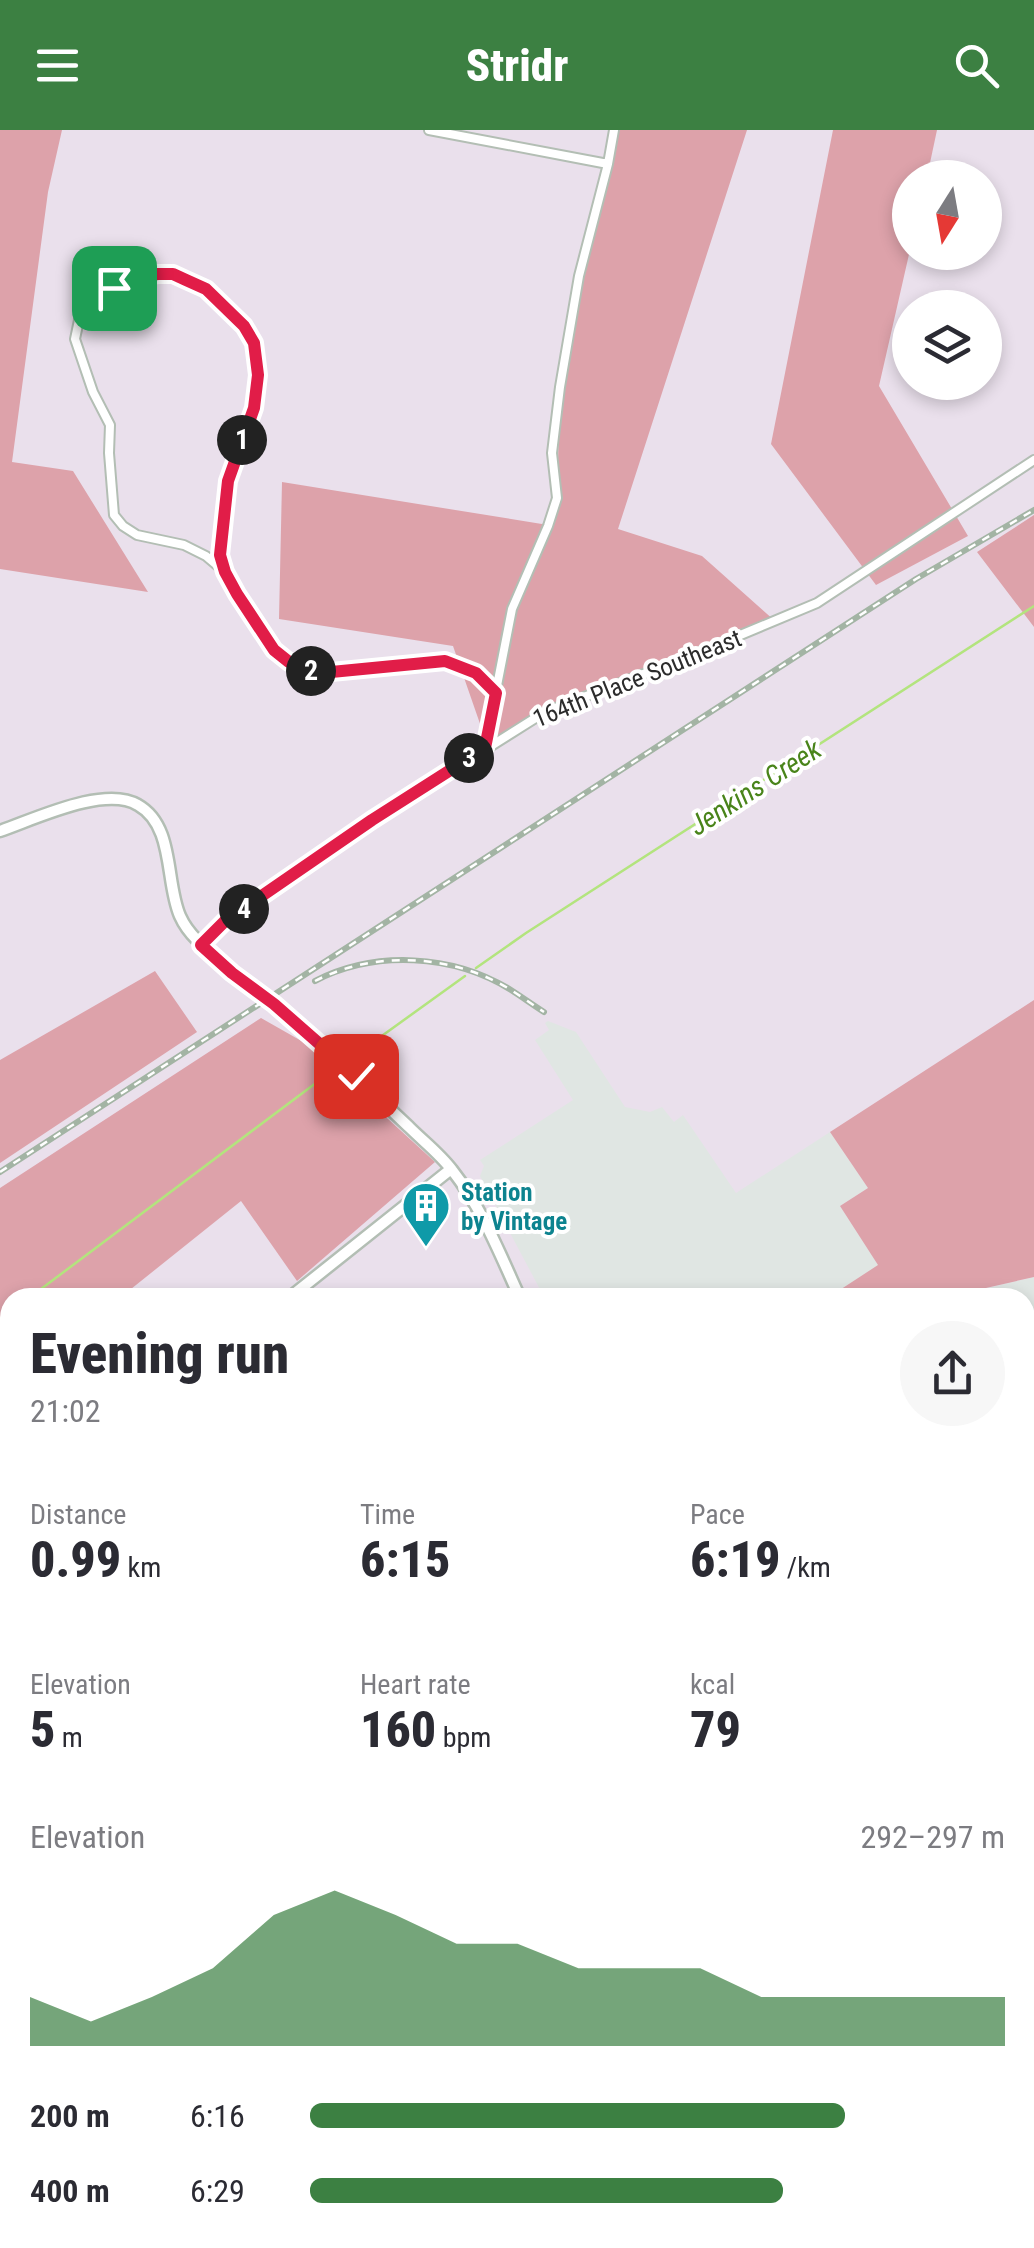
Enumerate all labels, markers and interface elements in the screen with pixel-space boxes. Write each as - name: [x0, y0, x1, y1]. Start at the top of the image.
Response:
- icon: menu: [30, 38, 85, 93]
- icon: search: [949, 38, 1004, 93]
- text: Stridr: [466, 39, 568, 92]
- north arrow: [892, 160, 1002, 270]
- map controls: [892, 160, 1002, 400]
- pin: [72, 246, 157, 331]
- icon: arrive: [87, 261, 142, 316]
- button: layers: [892, 290, 1002, 400]
- pin: 1: [217, 415, 267, 465]
- text: 1: [235, 423, 249, 456]
- street label: 164th Place Southeast: [529, 623, 746, 734]
- pin: 2: [286, 646, 336, 696]
- text: 2: [304, 654, 318, 687]
- water label: Jenkins Creek: [683, 732, 828, 842]
- pin: 3: [444, 733, 494, 783]
- text: 3: [462, 741, 476, 774]
- pin: 4: [219, 884, 269, 934]
- text: 4: [237, 892, 251, 925]
- pin: [314, 1034, 399, 1119]
- icon: check: [329, 1049, 384, 1104]
- place label: Station by Vintage: [461, 1178, 567, 1236]
- building icon: Station by Vintage: [400, 1180, 452, 1248]
- button: share: [900, 1321, 1005, 1426]
- text: Evening run: [30, 1322, 289, 1386]
- text: 21:02: [30, 1392, 101, 1430]
- text: Distance: [30, 1498, 127, 1531]
- text: Time: [360, 1498, 415, 1531]
- text: Pace: [690, 1498, 745, 1531]
- text: 0.99: [30, 1531, 121, 1589]
- text: 6:15: [360, 1531, 450, 1589]
- text: 6:19: [690, 1531, 780, 1589]
- text: km: [121, 1551, 161, 1584]
- text: /km: [780, 1551, 831, 1584]
- text: Elevation: [30, 1668, 131, 1701]
- text: Heart rate: [360, 1668, 471, 1701]
- text: kcal: [690, 1668, 735, 1701]
- text: 5: [30, 1701, 55, 1759]
- text: 160: [360, 1701, 436, 1759]
- text: 79: [690, 1701, 741, 1759]
- text: m: [55, 1721, 83, 1754]
- text: bpm: [436, 1721, 491, 1754]
- text: Elevation: [30, 1818, 145, 1856]
- text: 292–297 m: [860, 1818, 1005, 1856]
- text: 200 m: [30, 2097, 110, 2135]
- text: 6:16: [190, 2097, 245, 2135]
- text: 400 m: [30, 2172, 110, 2210]
- text: 6:29: [190, 2172, 245, 2210]

